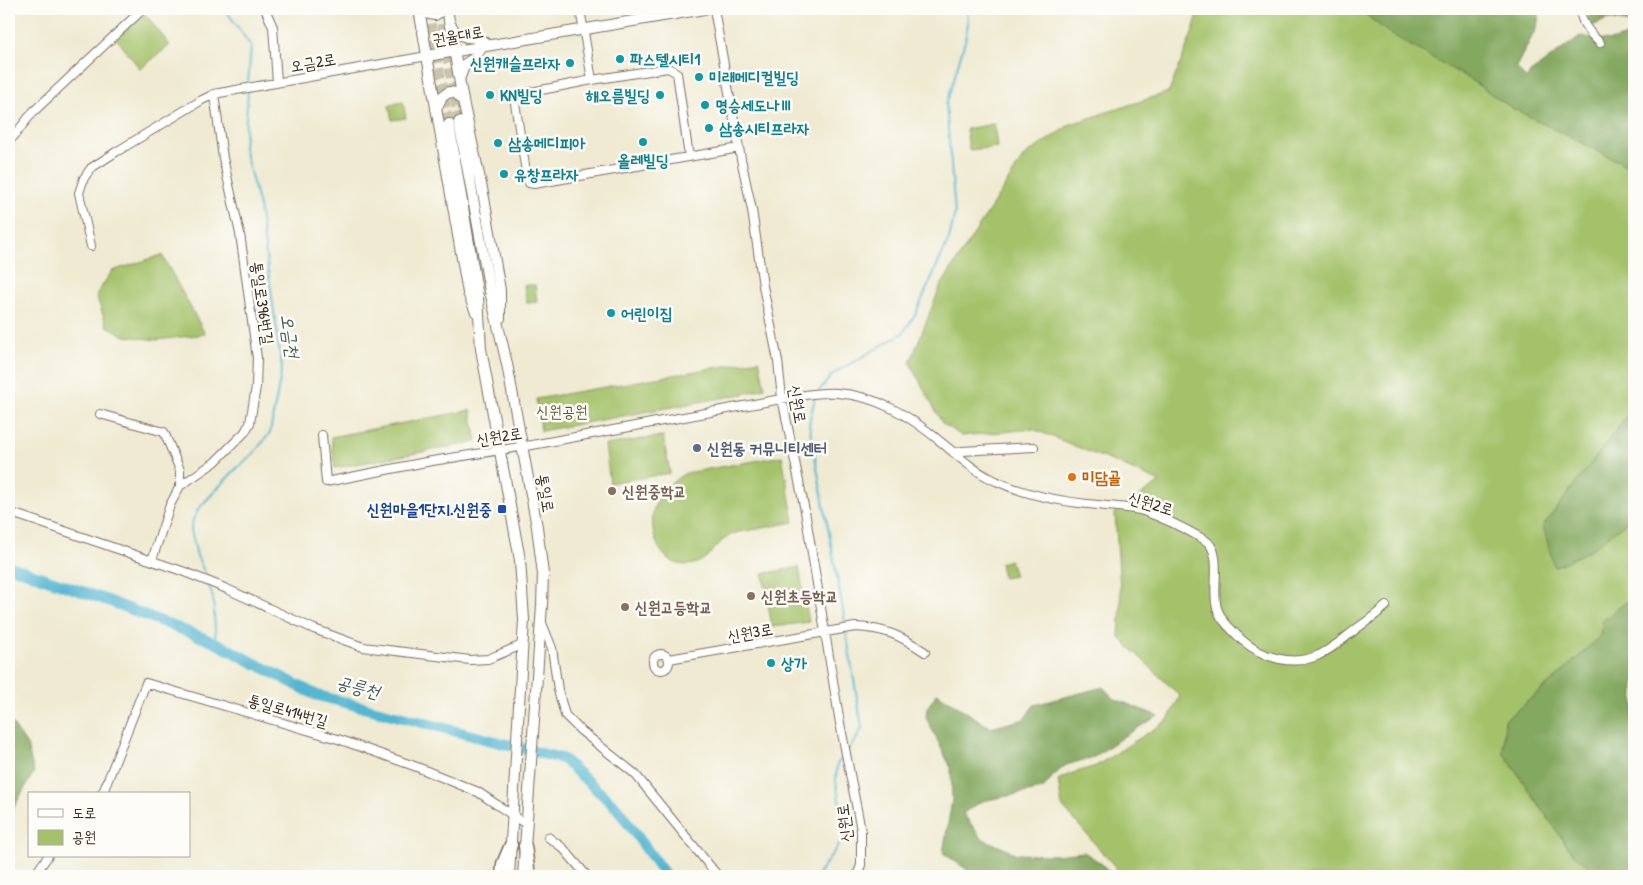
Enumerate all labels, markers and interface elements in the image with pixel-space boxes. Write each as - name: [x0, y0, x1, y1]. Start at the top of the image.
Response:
- street label: 권율대로: [431, 20, 485, 50]
- street label: 오금2로: [288, 47, 338, 77]
- place label: 파스텔시티1: [630, 48, 700, 70]
- place label: 신원캐슬프라자: [470, 52, 560, 74]
- marker: 파스텔시티1: [614, 53, 626, 65]
- marker: 신원캐슬프라자: [564, 57, 576, 69]
- place label: 미래메디컬빌딩: [709, 66, 799, 88]
- marker: 미래메디컬빌딩: [693, 71, 705, 83]
- place label: KN빌딩: [500, 84, 543, 106]
- place label: 해오름빌딩: [585, 84, 650, 106]
- marker: KN빌딩: [484, 89, 496, 101]
- marker: 해오름빌딩: [654, 89, 666, 101]
- place label: 명승세도나Ⅲ: [715, 94, 792, 116]
- marker: 명승세도나Ⅲ: [699, 99, 711, 111]
- place label: 삼송시티프라자: [719, 117, 809, 139]
- marker: 삼송시티프라자: [703, 122, 715, 134]
- place label: 삼송메디피아: [508, 132, 585, 154]
- marker: 올레빌딩: [637, 136, 649, 148]
- marker: 삼송메디피아: [492, 137, 504, 149]
- place label: 올레빌딩: [617, 149, 669, 171]
- place label: 유창프라자: [514, 163, 579, 185]
- marker: 유창프라자: [498, 168, 510, 180]
- street label: 통일로396번길: [246, 260, 280, 346]
- place label: 어린이집: [621, 302, 673, 324]
- marker: 어린이집: [605, 307, 617, 319]
- water label: 오금천: [275, 313, 306, 361]
- street label: 신원로: [784, 383, 812, 425]
- park label: 신원공원: [536, 400, 588, 422]
- street label: 신원2로: [475, 422, 523, 450]
- place label: 신원동 커뮤니티센터: [707, 437, 827, 459]
- marker: 신원동 커뮤니티센터: [691, 442, 703, 454]
- place label: 미담골: [1082, 466, 1121, 488]
- marker: 미담골: [1066, 471, 1078, 483]
- street label: 통일로: [532, 472, 560, 514]
- place label: 신원중학교: [622, 480, 686, 502]
- marker: 신원중학교: [606, 485, 618, 497]
- street label: 신원2로: [1126, 486, 1176, 520]
- place label: 신원마을1단지.신원중: [367, 498, 492, 520]
- marker: 신원마을1단지.신원중: [496, 503, 508, 515]
- place label: 신원초등학교: [761, 585, 838, 607]
- marker: 신원초등학교: [745, 590, 757, 602]
- place label: 신원고등학교: [635, 596, 712, 618]
- marker: 신원고등학교: [619, 601, 631, 613]
- street label: 신원3로: [726, 617, 774, 647]
- place label: 상가: [781, 652, 807, 674]
- marker: 상가: [765, 657, 777, 669]
- water label: 공릉천: [334, 669, 384, 705]
- street label: 통일로414번길: [245, 688, 331, 732]
- legend: [28, 792, 190, 858]
- text: 도로: [72, 802, 96, 823]
- street label: 신원로: [831, 802, 857, 844]
- text: 공원: [72, 826, 96, 847]

